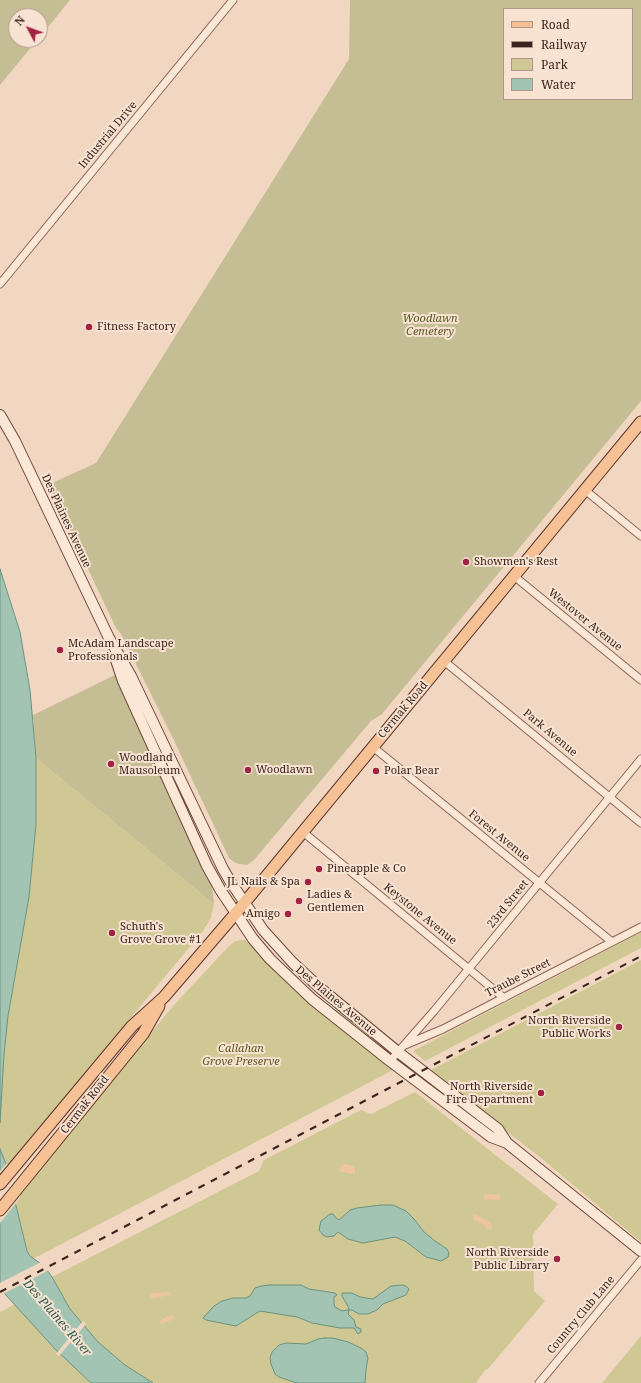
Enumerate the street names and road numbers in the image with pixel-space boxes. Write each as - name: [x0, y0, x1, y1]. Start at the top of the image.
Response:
- street label: Industrial Drive: [76, 99, 140, 171]
- street label: Des Plaines Avenue: [39, 472, 93, 570]
- street label: Westover Avenue: [545, 586, 625, 654]
- street label: Cermak Road: [375, 679, 431, 741]
- street label: Park Avenue: [520, 707, 580, 759]
- street label: Forest Avenue: [466, 807, 532, 865]
- street label: 23rd Street: [485, 877, 531, 931]
- street label: Keystone Avenue: [381, 881, 459, 947]
- street label: Traube Street: [483, 956, 553, 1000]
- street label: Des Plaines Avenue: [293, 963, 379, 1039]
- street label: Cermak Road: [58, 1073, 112, 1137]
- street label: Country Club Lane: [544, 1273, 618, 1357]

